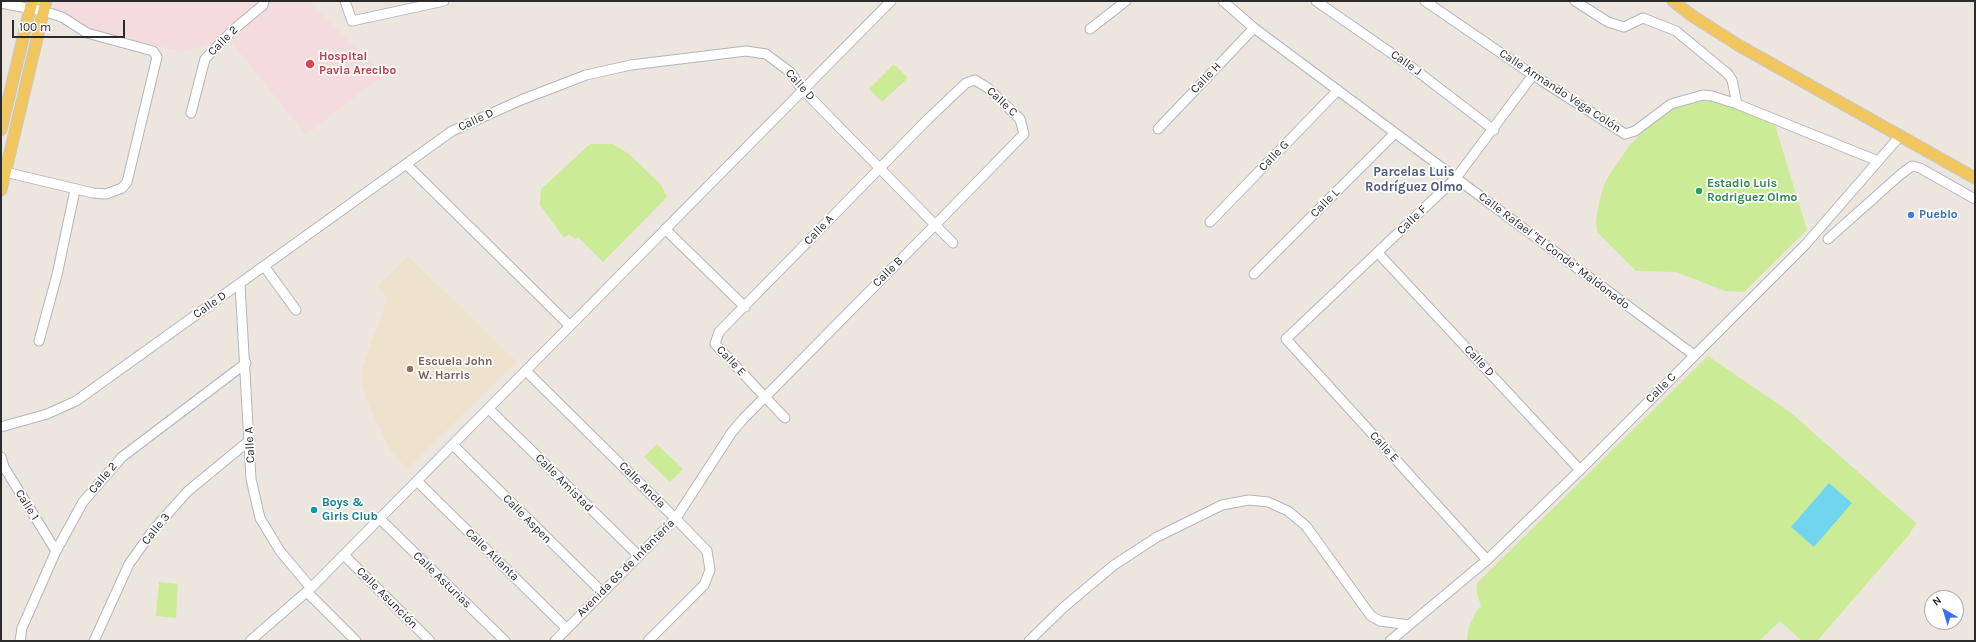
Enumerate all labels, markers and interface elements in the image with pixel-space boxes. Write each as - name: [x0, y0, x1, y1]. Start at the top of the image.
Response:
- scale bar: [14, 12, 127, 38]
- text: 100 m: [19, 20, 51, 34]
- street label: Calle 2: [205, 23, 241, 59]
- street label: Calle Armando Vega Colón: [1496, 46, 1624, 136]
- street label: Calle J: [1388, 47, 1424, 79]
- place label: Hospital Pavia Arecibo: [319, 50, 396, 78]
- marker: Hospital Pavia Arecibo: [304, 58, 316, 70]
- street label: Calle H: [1188, 59, 1224, 97]
- street label: Calle D: [782, 66, 818, 104]
- street label: Calle C: [984, 84, 1020, 120]
- street label: Calle D: [456, 106, 496, 134]
- street label: Calle G: [1256, 138, 1292, 174]
- district label: Parcelas Luis Rodríguez Olmo: [1365, 164, 1463, 195]
- place label: Estadio Luis Rodriguez Olmo: [1707, 177, 1797, 205]
- street label: Calle L: [1307, 185, 1343, 221]
- marker: Estadio Luis Rodriguez Olmo: [1694, 186, 1704, 196]
- street label: Calle Rafael "El Conde" Maldonado: [1476, 189, 1632, 313]
- street label: Calle F: [1394, 202, 1430, 238]
- place label: Pueblo: [1919, 208, 1958, 222]
- marker: Pueblo: [1906, 210, 1916, 220]
- street label: Calle A: [801, 212, 837, 248]
- street label: Calle B: [870, 254, 906, 290]
- street label: Calle D: [190, 288, 230, 322]
- street label: Calle D: [1461, 342, 1497, 380]
- street label: Calle E: [713, 343, 749, 379]
- place label: Escuela John W. Harris: [418, 355, 492, 383]
- marker: Escuela John W. Harris: [405, 364, 415, 374]
- street label: Calle C: [1643, 370, 1679, 406]
- street label: Calle A: [242, 426, 258, 464]
- street label: Calle E: [1366, 429, 1402, 465]
- street label: Calle Amistad: [532, 451, 596, 515]
- street label: Calle 2: [86, 459, 120, 497]
- street label: Calle Ancla: [616, 459, 668, 511]
- street label: Calle 1: [12, 487, 42, 523]
- street label: Calle Aspen: [500, 492, 554, 546]
- place label: Boys & Girls Club: [322, 496, 378, 524]
- marker: Boys & Girls Club: [309, 505, 319, 515]
- street label: Calle 3: [139, 510, 173, 548]
- street label: Avenida 65 de Infantería: [574, 516, 678, 620]
- street label: Calle Atlanta: [462, 526, 522, 584]
- street label: Calle Asturias: [410, 549, 474, 611]
- street label: Calle Asunción: [353, 564, 421, 632]
- north arrow: [1924, 590, 1964, 630]
- text: N: [1930, 593, 1944, 608]

